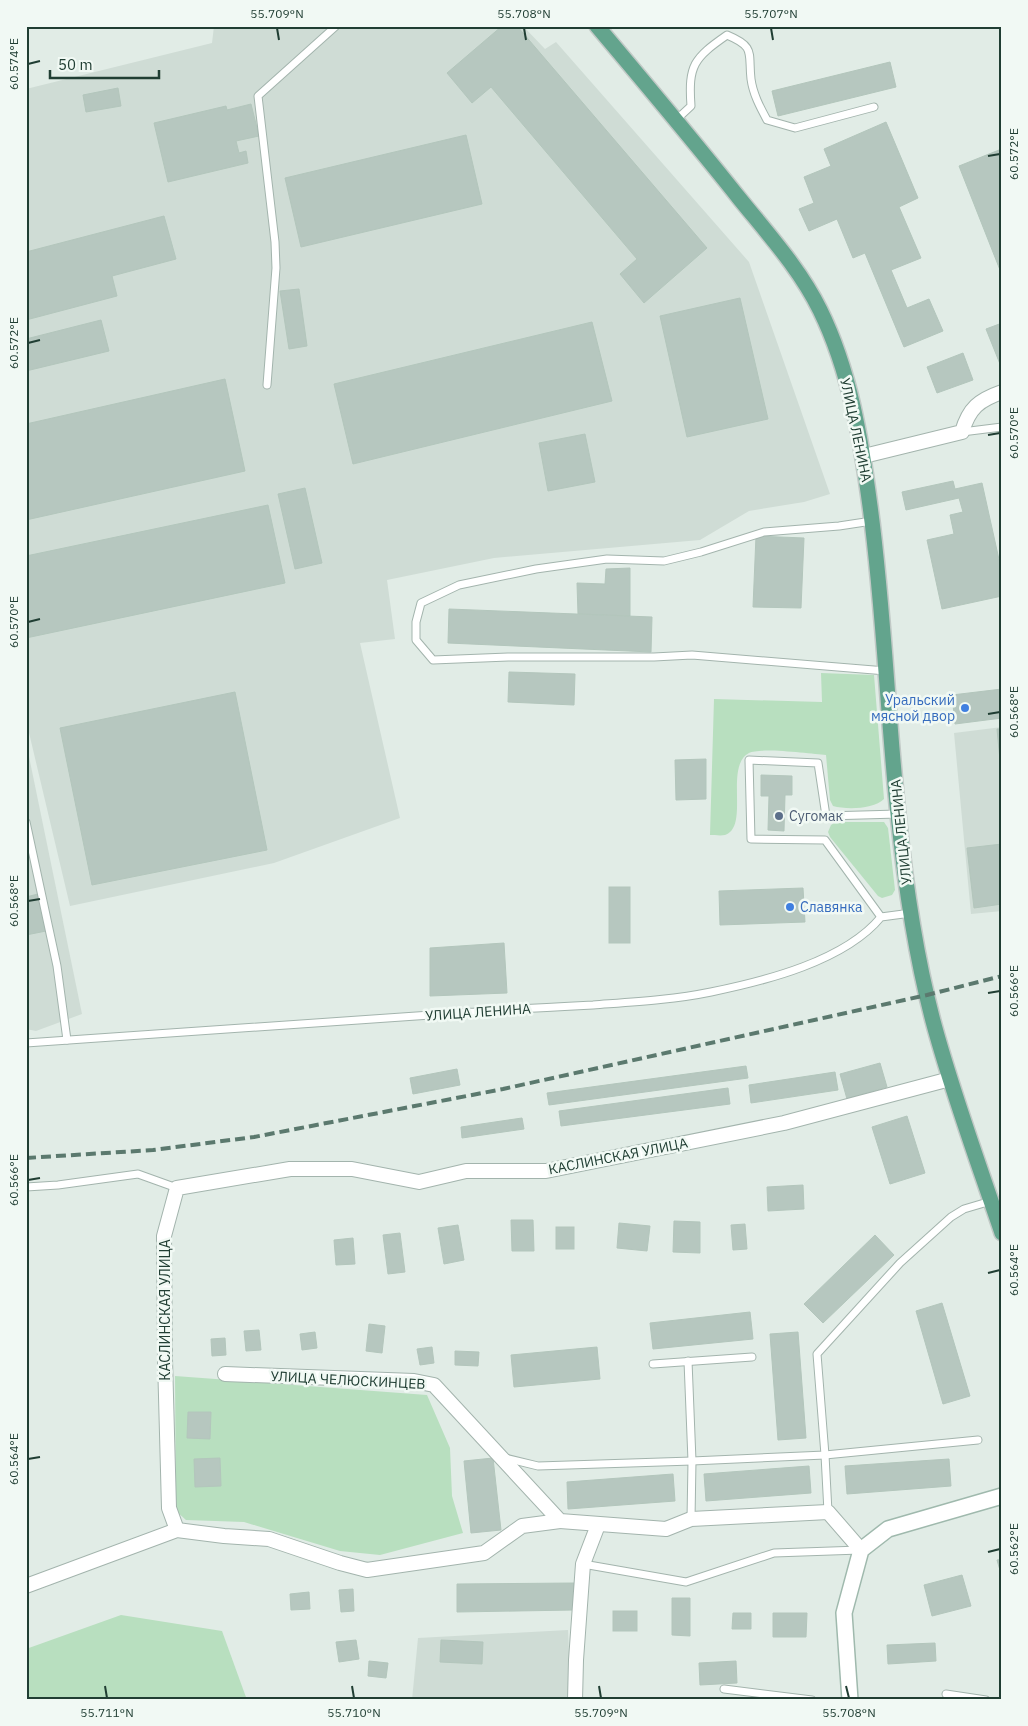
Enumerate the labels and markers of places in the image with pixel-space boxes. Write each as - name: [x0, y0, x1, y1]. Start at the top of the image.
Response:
- place label: Уральский мясной двор: [871, 691, 955, 725]
- marker: Уральский мясной двор: [959, 702, 971, 714]
- place label: Сугомак: [789, 807, 844, 825]
- marker: Сугомак: [773, 810, 785, 822]
- place label: Славянка: [800, 898, 863, 916]
- marker: Славянка: [784, 901, 796, 913]

